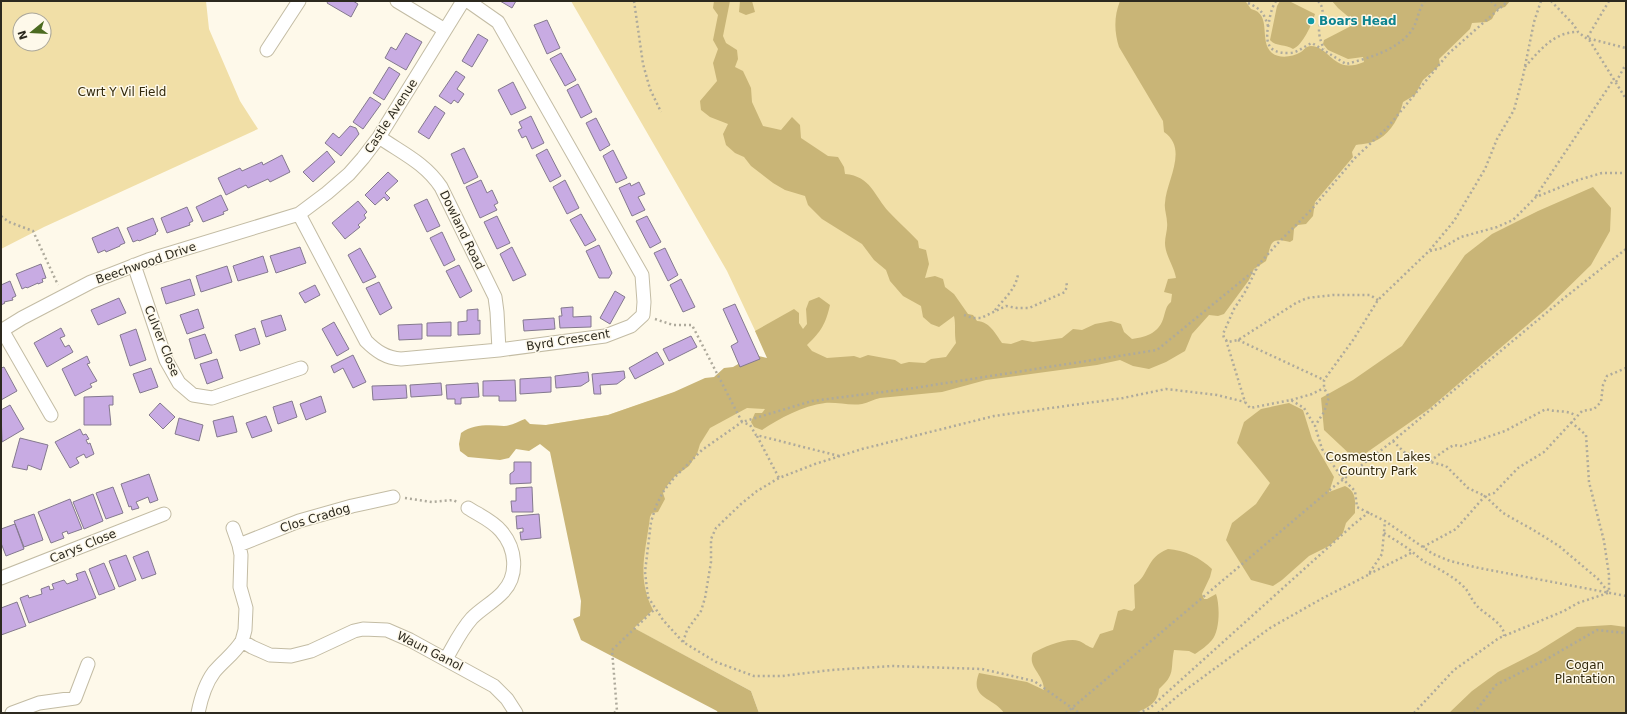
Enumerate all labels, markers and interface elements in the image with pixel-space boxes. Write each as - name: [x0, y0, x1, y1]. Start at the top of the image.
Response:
- north arrow: [12, 12, 52, 52]
- place label: Boars Head: [1319, 14, 1397, 28]
- marker: Boars Head: [1306, 16, 1316, 26]
- text: N: [15, 29, 31, 41]
- street label: Castle Avenue: [362, 76, 420, 156]
- park label: Cwrt Y Vil Field: [78, 85, 166, 99]
- street label: Dowland Road: [437, 188, 487, 272]
- street label: Beechwood Drive: [94, 239, 198, 287]
- street label: Culver Close: [141, 303, 183, 379]
- street label: Byrd Crescent: [525, 326, 611, 354]
- park label: Cosmeston Lakes Country Park: [1326, 450, 1430, 478]
- street label: Clos Cradog: [278, 501, 352, 535]
- street label: Carys Close: [48, 526, 118, 566]
- street label: Waun Ganol: [395, 628, 465, 674]
- park label: Cogan Plantation: [1555, 658, 1615, 686]

